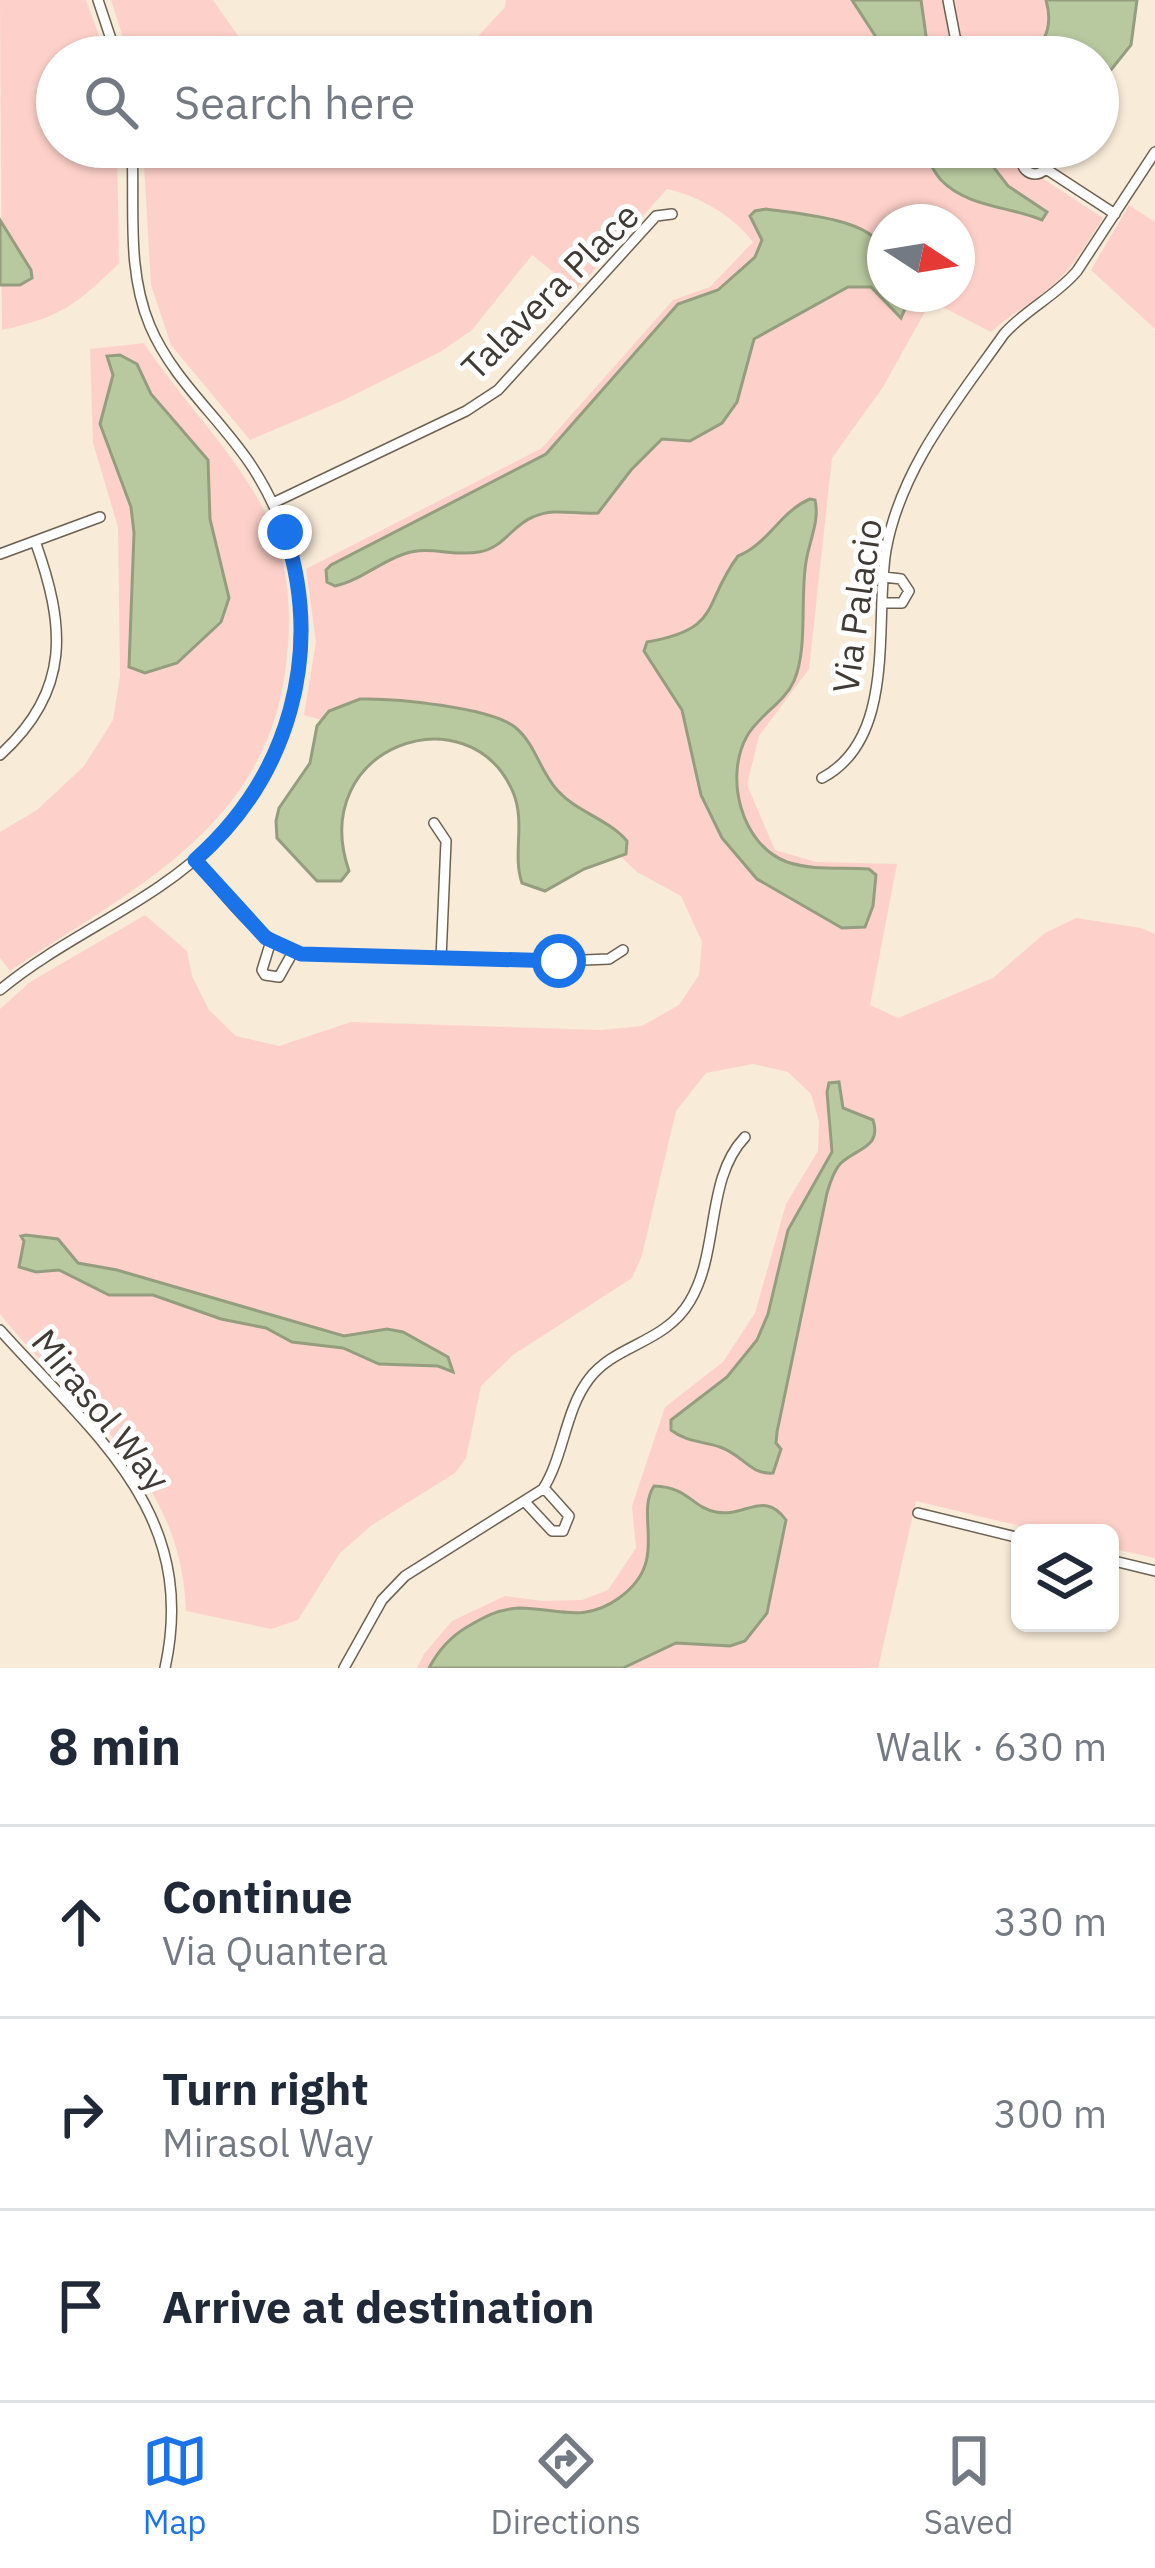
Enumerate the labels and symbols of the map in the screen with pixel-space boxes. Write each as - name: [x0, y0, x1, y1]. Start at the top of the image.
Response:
- street label: Talavera Place: [451, 192, 648, 389]
- north arrow: [867, 204, 975, 312]
- route end: [258, 505, 312, 559]
- street label: Via Palacio: [821, 516, 892, 696]
- route start: [532, 934, 586, 988]
- street label: Mirasol Way: [22, 1319, 181, 1500]

